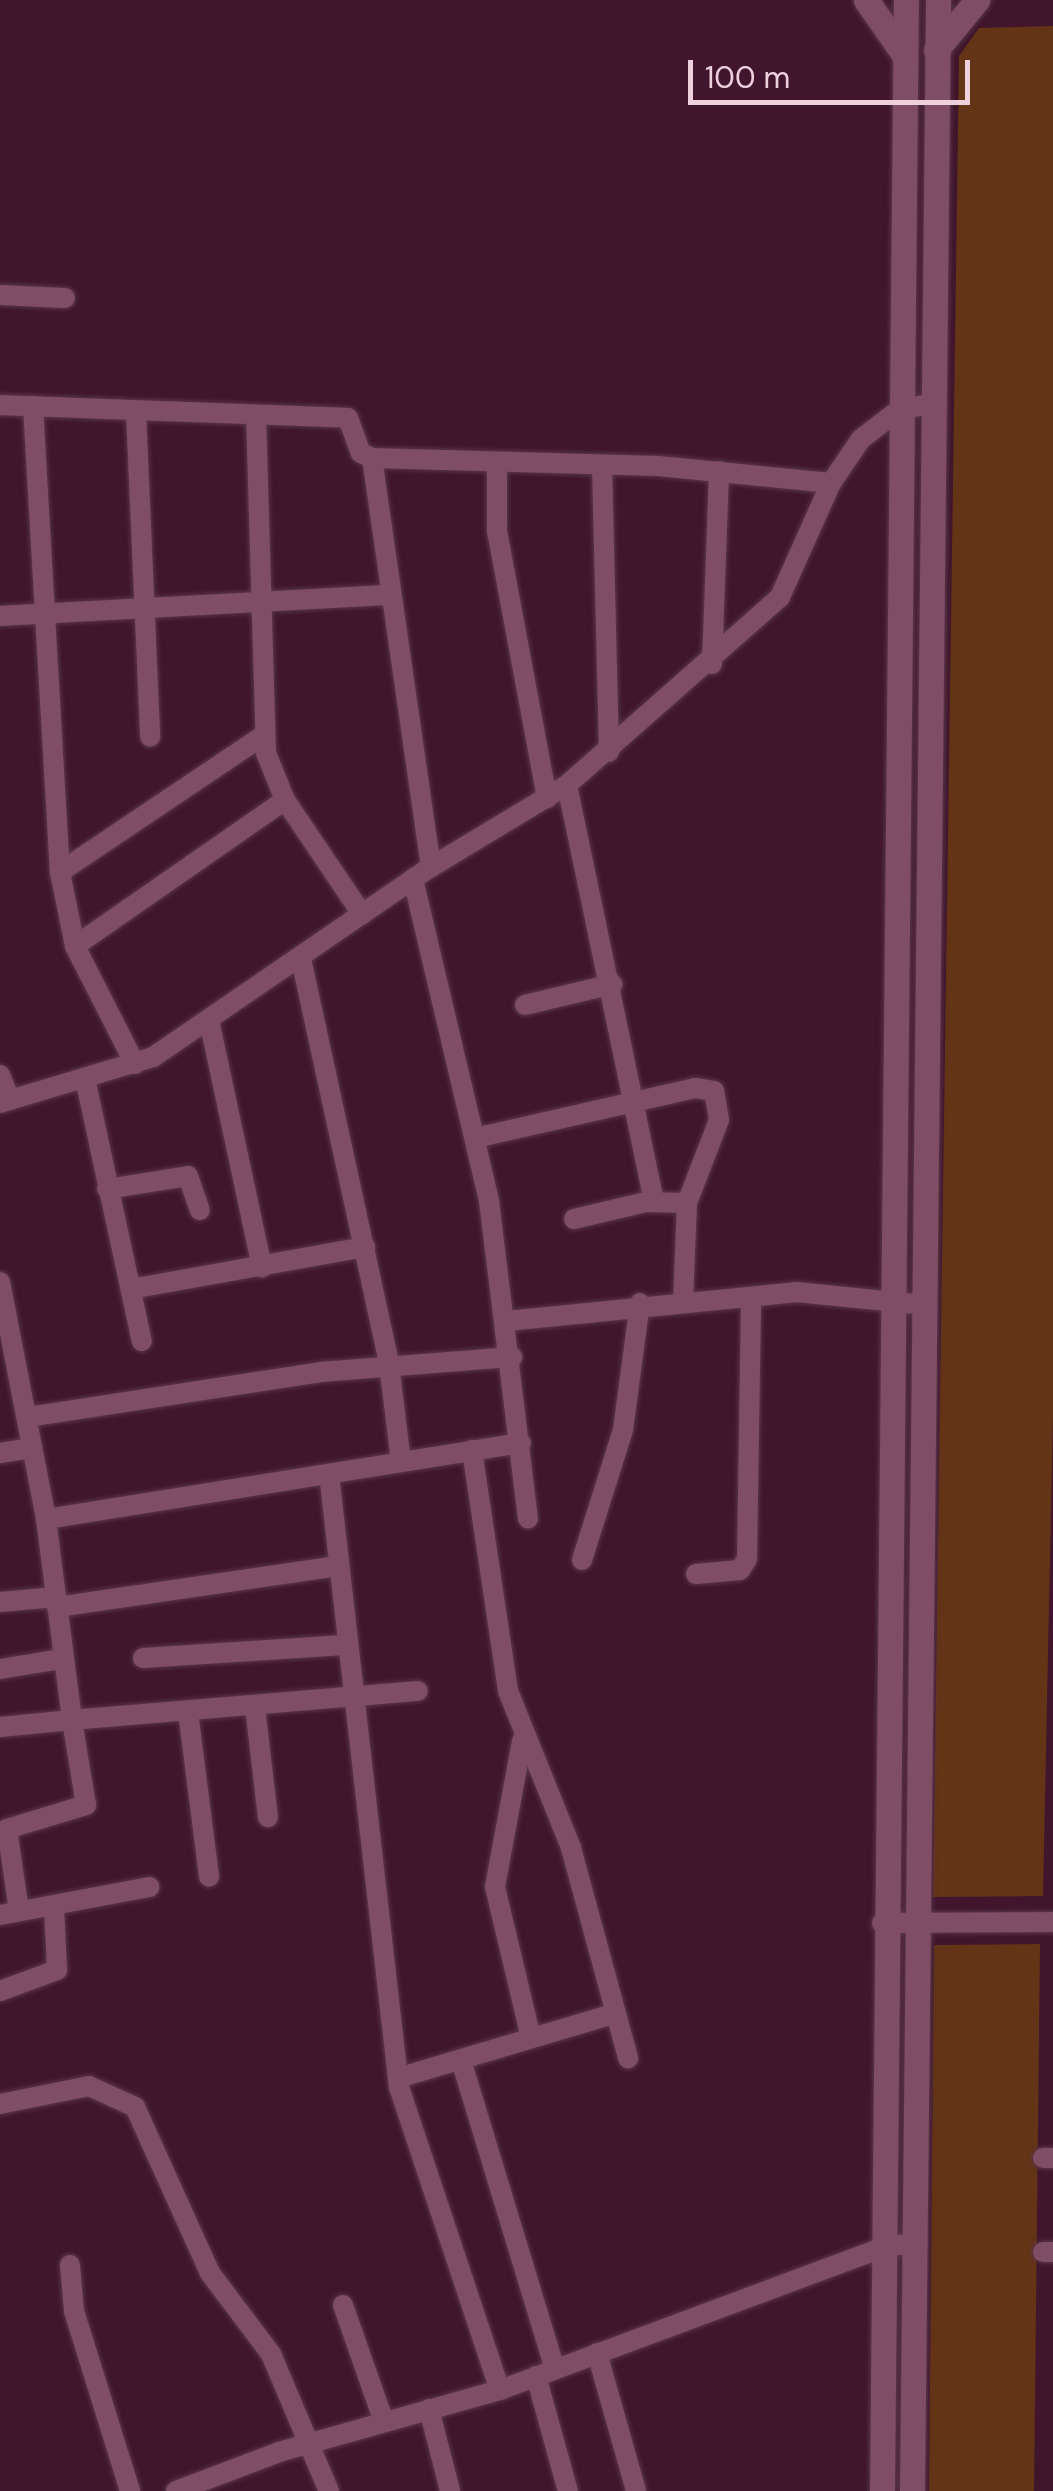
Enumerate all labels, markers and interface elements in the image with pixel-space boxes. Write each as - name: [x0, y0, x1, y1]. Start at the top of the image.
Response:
- scale bar: [693, 40, 976, 102]
- text: 100 m: [705, 58, 790, 97]

